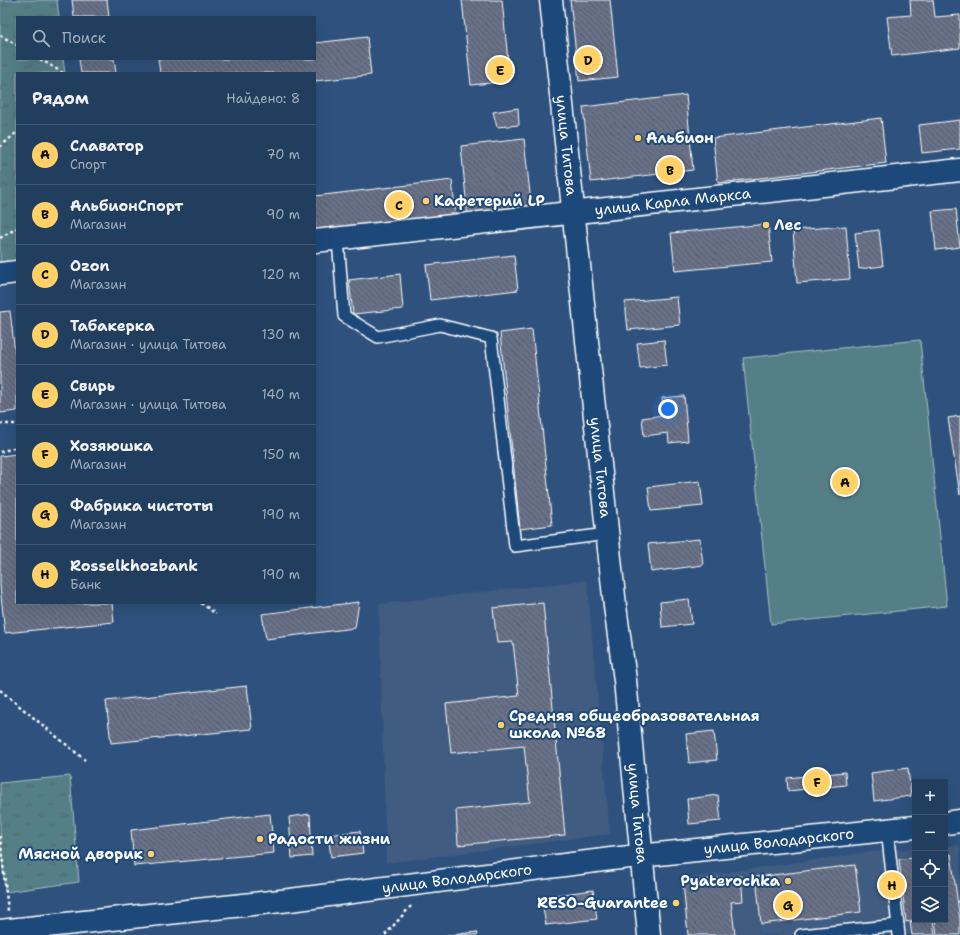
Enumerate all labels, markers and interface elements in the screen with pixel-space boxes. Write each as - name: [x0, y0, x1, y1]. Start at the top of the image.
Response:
- search box: [16, 16, 316, 60]
- icon: search: [30, 27, 52, 49]
- text: Поиск: [62, 28, 106, 48]
- pin: D: [575, 45, 601, 75]
- pin: E: [487, 55, 513, 85]
- text: Рядом: [32, 87, 89, 109]
- text: Найдено: 8: [226, 90, 300, 107]
- street label: улица Титова: [551, 94, 582, 197]
- place label: Альбион: [646, 128, 714, 148]
- marker: Альбион: [633, 133, 643, 143]
- text: Славатор: [70, 136, 144, 156]
- text: A: [40, 146, 50, 163]
- text: 70 m: [266, 146, 300, 163]
- pin: B: [657, 155, 683, 185]
- text: Спорт: [70, 156, 106, 173]
- street label: улица Карла Маркса: [594, 183, 753, 220]
- pin: C: [386, 190, 412, 220]
- place label: Кафетерий LP: [434, 191, 545, 211]
- text: АльбионСпорт: [70, 196, 183, 216]
- marker: Кафетерий LP: [421, 196, 431, 206]
- text: B: [41, 206, 49, 223]
- text: 90 m: [266, 206, 300, 223]
- place label: Лес: [774, 215, 801, 235]
- text: Магазин: [70, 216, 126, 233]
- marker: Лес: [761, 220, 771, 230]
- text: Ozon: [70, 256, 110, 276]
- text: C: [41, 266, 49, 283]
- text: 120 m: [262, 266, 300, 283]
- text: Магазин: [70, 276, 126, 293]
- text: Табакерка: [70, 316, 154, 336]
- text: D: [40, 326, 50, 343]
- text: 130 m: [262, 326, 300, 343]
- text: Магазин · улица Титова: [70, 336, 226, 353]
- text: Свирь: [70, 376, 115, 396]
- text: E: [41, 386, 49, 403]
- text: 140 m: [261, 386, 300, 403]
- text: Магазин · улица Титова: [70, 396, 226, 413]
- your location: [658, 399, 678, 419]
- street label: улица Титова: [585, 416, 616, 519]
- text: Хозяюшка: [70, 436, 153, 456]
- text: F: [41, 446, 49, 463]
- text: 150 m: [262, 446, 300, 463]
- text: Магазин: [70, 456, 126, 473]
- pin: A: [832, 467, 858, 497]
- text: Фабрика чистоты: [70, 496, 213, 516]
- text: G: [40, 506, 50, 523]
- text: 190 m: [261, 506, 300, 523]
- text: Магазин: [70, 516, 126, 533]
- text: Rosselkhozbank: [70, 556, 198, 576]
- text: H: [40, 566, 50, 583]
- text: 190 m: [261, 566, 300, 583]
- text: Банк: [70, 576, 101, 593]
- place label: Средняя общеобразовательная школа №68: [509, 706, 760, 743]
- marker: Средняя общеобразовательная школа №68: [496, 720, 506, 730]
- street label: улица Титова: [623, 762, 652, 865]
- pin: F: [804, 767, 830, 797]
- map controls: [912, 779, 948, 923]
- button: +: [912, 779, 948, 815]
- button: −: [912, 815, 948, 851]
- street label: улица Володарского: [703, 823, 855, 859]
- place label: Радости жизни: [268, 829, 391, 849]
- marker: Радости жизни: [255, 834, 265, 844]
- place label: Мясной дворик: [18, 844, 144, 864]
- marker: Мясной дворик: [146, 849, 156, 859]
- button: locate: [912, 851, 948, 887]
- street label: улица Володарского: [381, 859, 533, 898]
- pin: H: [879, 870, 905, 900]
- place label: Pyaterochka: [680, 871, 781, 891]
- marker: Pyaterochka: [783, 876, 793, 886]
- button: layers: [912, 887, 948, 923]
- pin: G: [775, 890, 801, 920]
- place label: RESO-Guarantee: [537, 893, 668, 913]
- marker: RESO-Guarantee: [671, 898, 681, 908]

